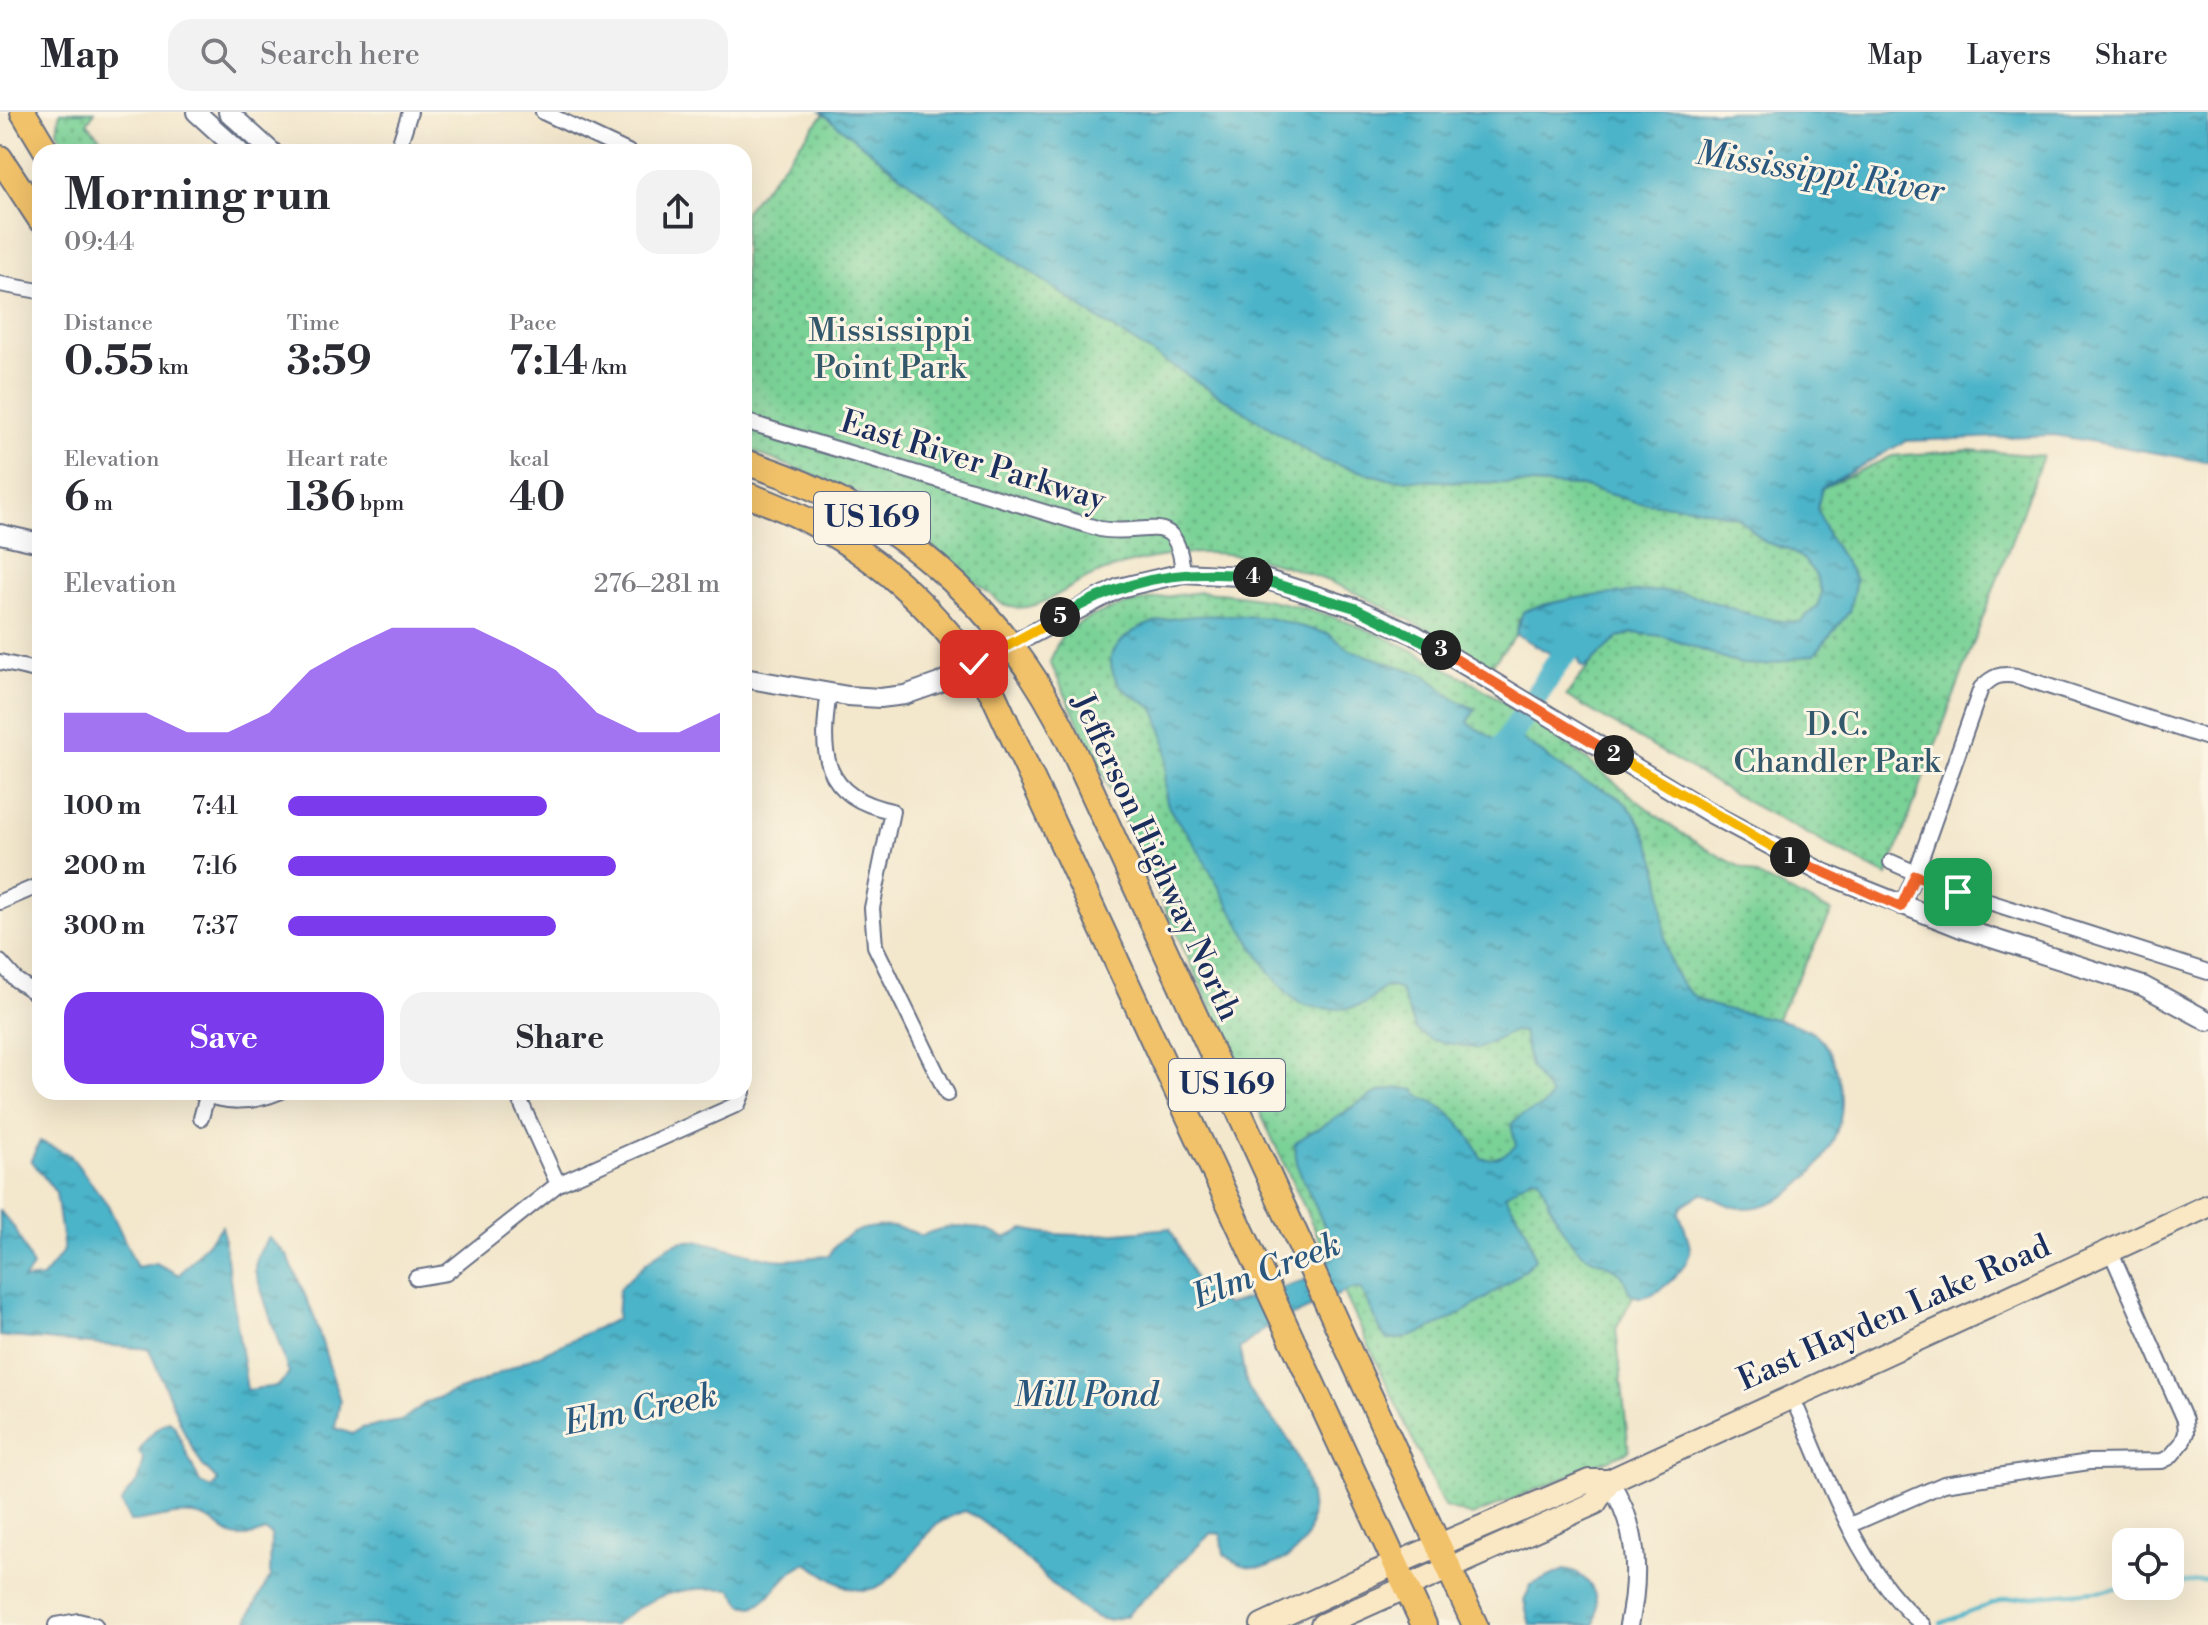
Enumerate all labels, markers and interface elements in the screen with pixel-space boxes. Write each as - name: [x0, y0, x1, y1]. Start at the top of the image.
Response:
- search box: [168, 19, 728, 91]
- text: Map: [40, 32, 120, 79]
- icon: search: [196, 33, 240, 77]
- text: Search here: [260, 36, 420, 74]
- text: Map: [1868, 38, 1923, 73]
- text: Layers: [1967, 38, 2051, 73]
- text: Share: [2095, 38, 2168, 73]
- water label: Mississippi River: [1693, 133, 1948, 213]
- text: Morning run: [64, 168, 330, 223]
- button: share: [636, 170, 720, 254]
- text: 09:44: [64, 226, 134, 258]
- text: Distance: [64, 310, 153, 337]
- text: Time: [287, 310, 340, 337]
- text: Pace: [509, 310, 557, 337]
- park label: Mississippi Point Park: [808, 311, 972, 388]
- text: 0.55: [64, 337, 154, 387]
- text: 3:59: [287, 337, 372, 387]
- text: 7:14: [509, 337, 588, 387]
- text: km: [154, 354, 189, 381]
- text: /km: [588, 354, 627, 381]
- street label: East River Parkway: [835, 402, 1111, 521]
- text: Elevation: [64, 446, 159, 473]
- text: Heart rate: [287, 446, 388, 473]
- text: kcal: [509, 446, 549, 473]
- text: 6: [64, 473, 89, 523]
- text: 136: [287, 473, 355, 523]
- text: 40: [509, 473, 565, 523]
- text: m: [89, 490, 113, 517]
- text: bpm: [355, 490, 404, 517]
- road number: US 169: [814, 492, 930, 544]
- pin: 4: [1233, 557, 1273, 597]
- text: 4: [1246, 563, 1260, 590]
- text: Elevation: [64, 568, 177, 600]
- text: 276–281 m: [594, 568, 720, 600]
- pin: 5: [1040, 597, 1080, 637]
- text: 5: [1053, 603, 1067, 630]
- pin: [940, 630, 1008, 698]
- pin: 3: [1421, 630, 1461, 670]
- text: 3: [1434, 636, 1448, 663]
- icon: check: [952, 642, 996, 686]
- street label: Jefferson Highway North: [1062, 686, 1249, 1027]
- park label: D.C. Chandler Park: [1733, 705, 1943, 782]
- pin: 2: [1594, 735, 1634, 775]
- text: 2: [1607, 741, 1621, 768]
- text: 100 m: [64, 790, 141, 822]
- text: 7:41: [192, 790, 238, 822]
- pin: 1: [1770, 837, 1810, 877]
- text: 1: [1785, 843, 1795, 870]
- text: 200 m: [64, 850, 146, 882]
- text: 7:16: [192, 850, 237, 882]
- pin: [1924, 858, 1992, 926]
- icon: arrive: [1936, 870, 1980, 914]
- text: 300 m: [64, 910, 145, 942]
- text: 7:37: [192, 910, 238, 942]
- button: Save: [64, 992, 384, 1084]
- button: Share: [400, 992, 720, 1084]
- road number: US 169: [1169, 1059, 1285, 1111]
- water label: Elm Creek: [1185, 1224, 1347, 1319]
- street label: East Hayden Lake Road: [1732, 1226, 2056, 1400]
- water label: Elm Creek: [559, 1375, 721, 1446]
- water label: Mill Pond: [1014, 1375, 1160, 1417]
- map controls: [2112, 1528, 2184, 1600]
- button: locate: [2112, 1528, 2184, 1600]

